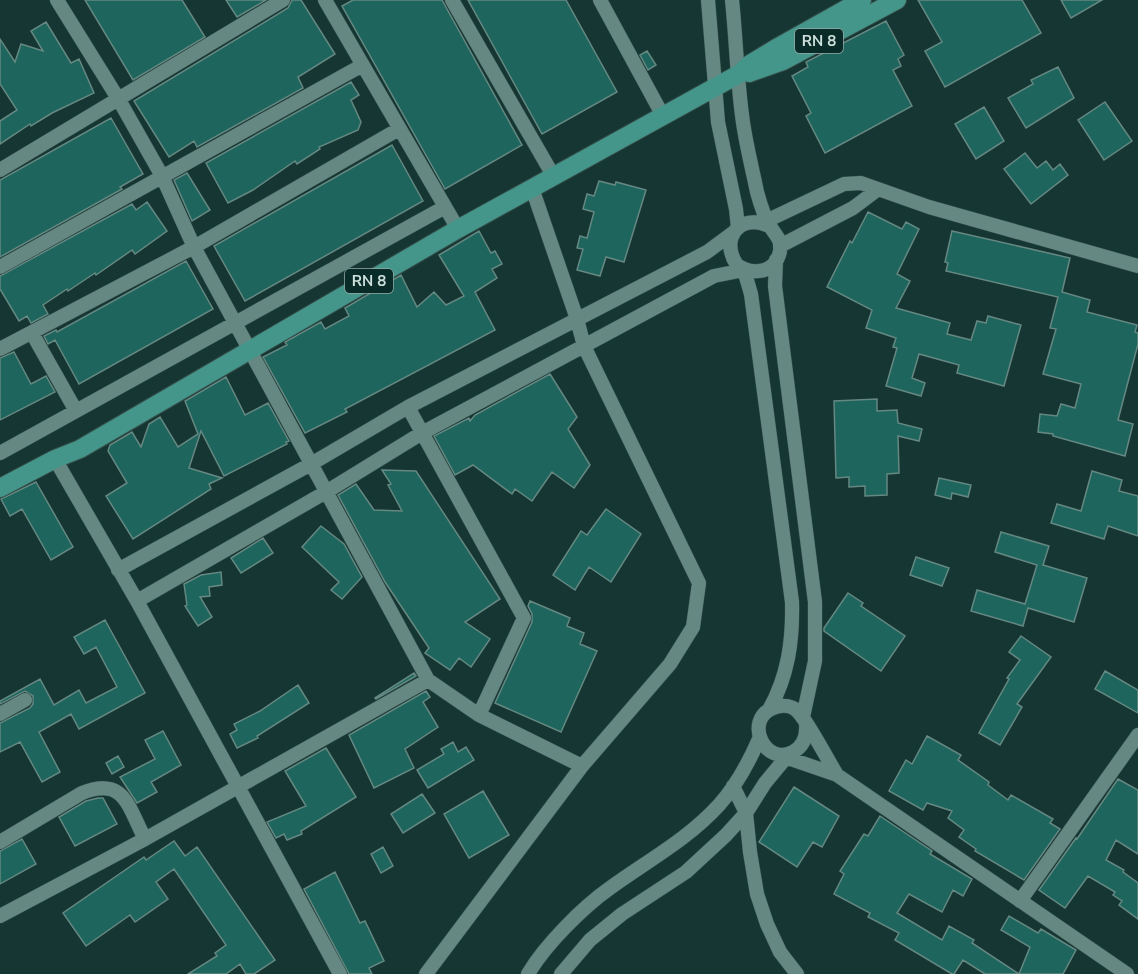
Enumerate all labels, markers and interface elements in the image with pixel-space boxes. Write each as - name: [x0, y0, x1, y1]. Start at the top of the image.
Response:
- road number: RN 8: [795, 29, 843, 53]
- road number: RN 8: [345, 269, 393, 293]

